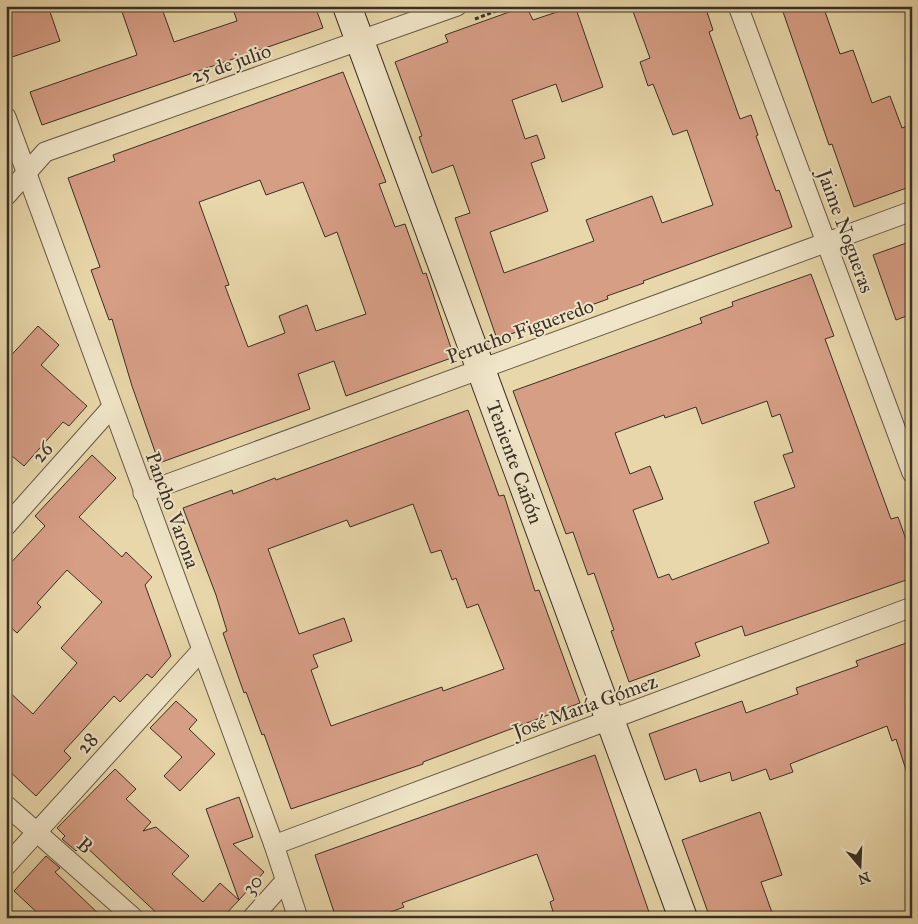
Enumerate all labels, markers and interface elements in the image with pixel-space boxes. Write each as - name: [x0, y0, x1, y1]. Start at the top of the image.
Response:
- street label: 25 de julio: [188, 38, 274, 88]
- street label: Jaime Nogueras: [811, 164, 879, 296]
- street label: Perucho Figueredo: [443, 293, 597, 370]
- street label: Teniente Cañón: [481, 397, 549, 527]
- street label: 26: [26, 436, 58, 468]
- street label: Pancho Varona: [141, 449, 205, 572]
- street label: José María Gómez: [508, 669, 661, 745]
- street label: 28: [71, 727, 103, 759]
- street label: B: [72, 832, 98, 858]
- north arrow: [836, 842, 886, 892]
- text: N: [856, 868, 872, 888]
- street label: 30: [237, 869, 267, 899]

